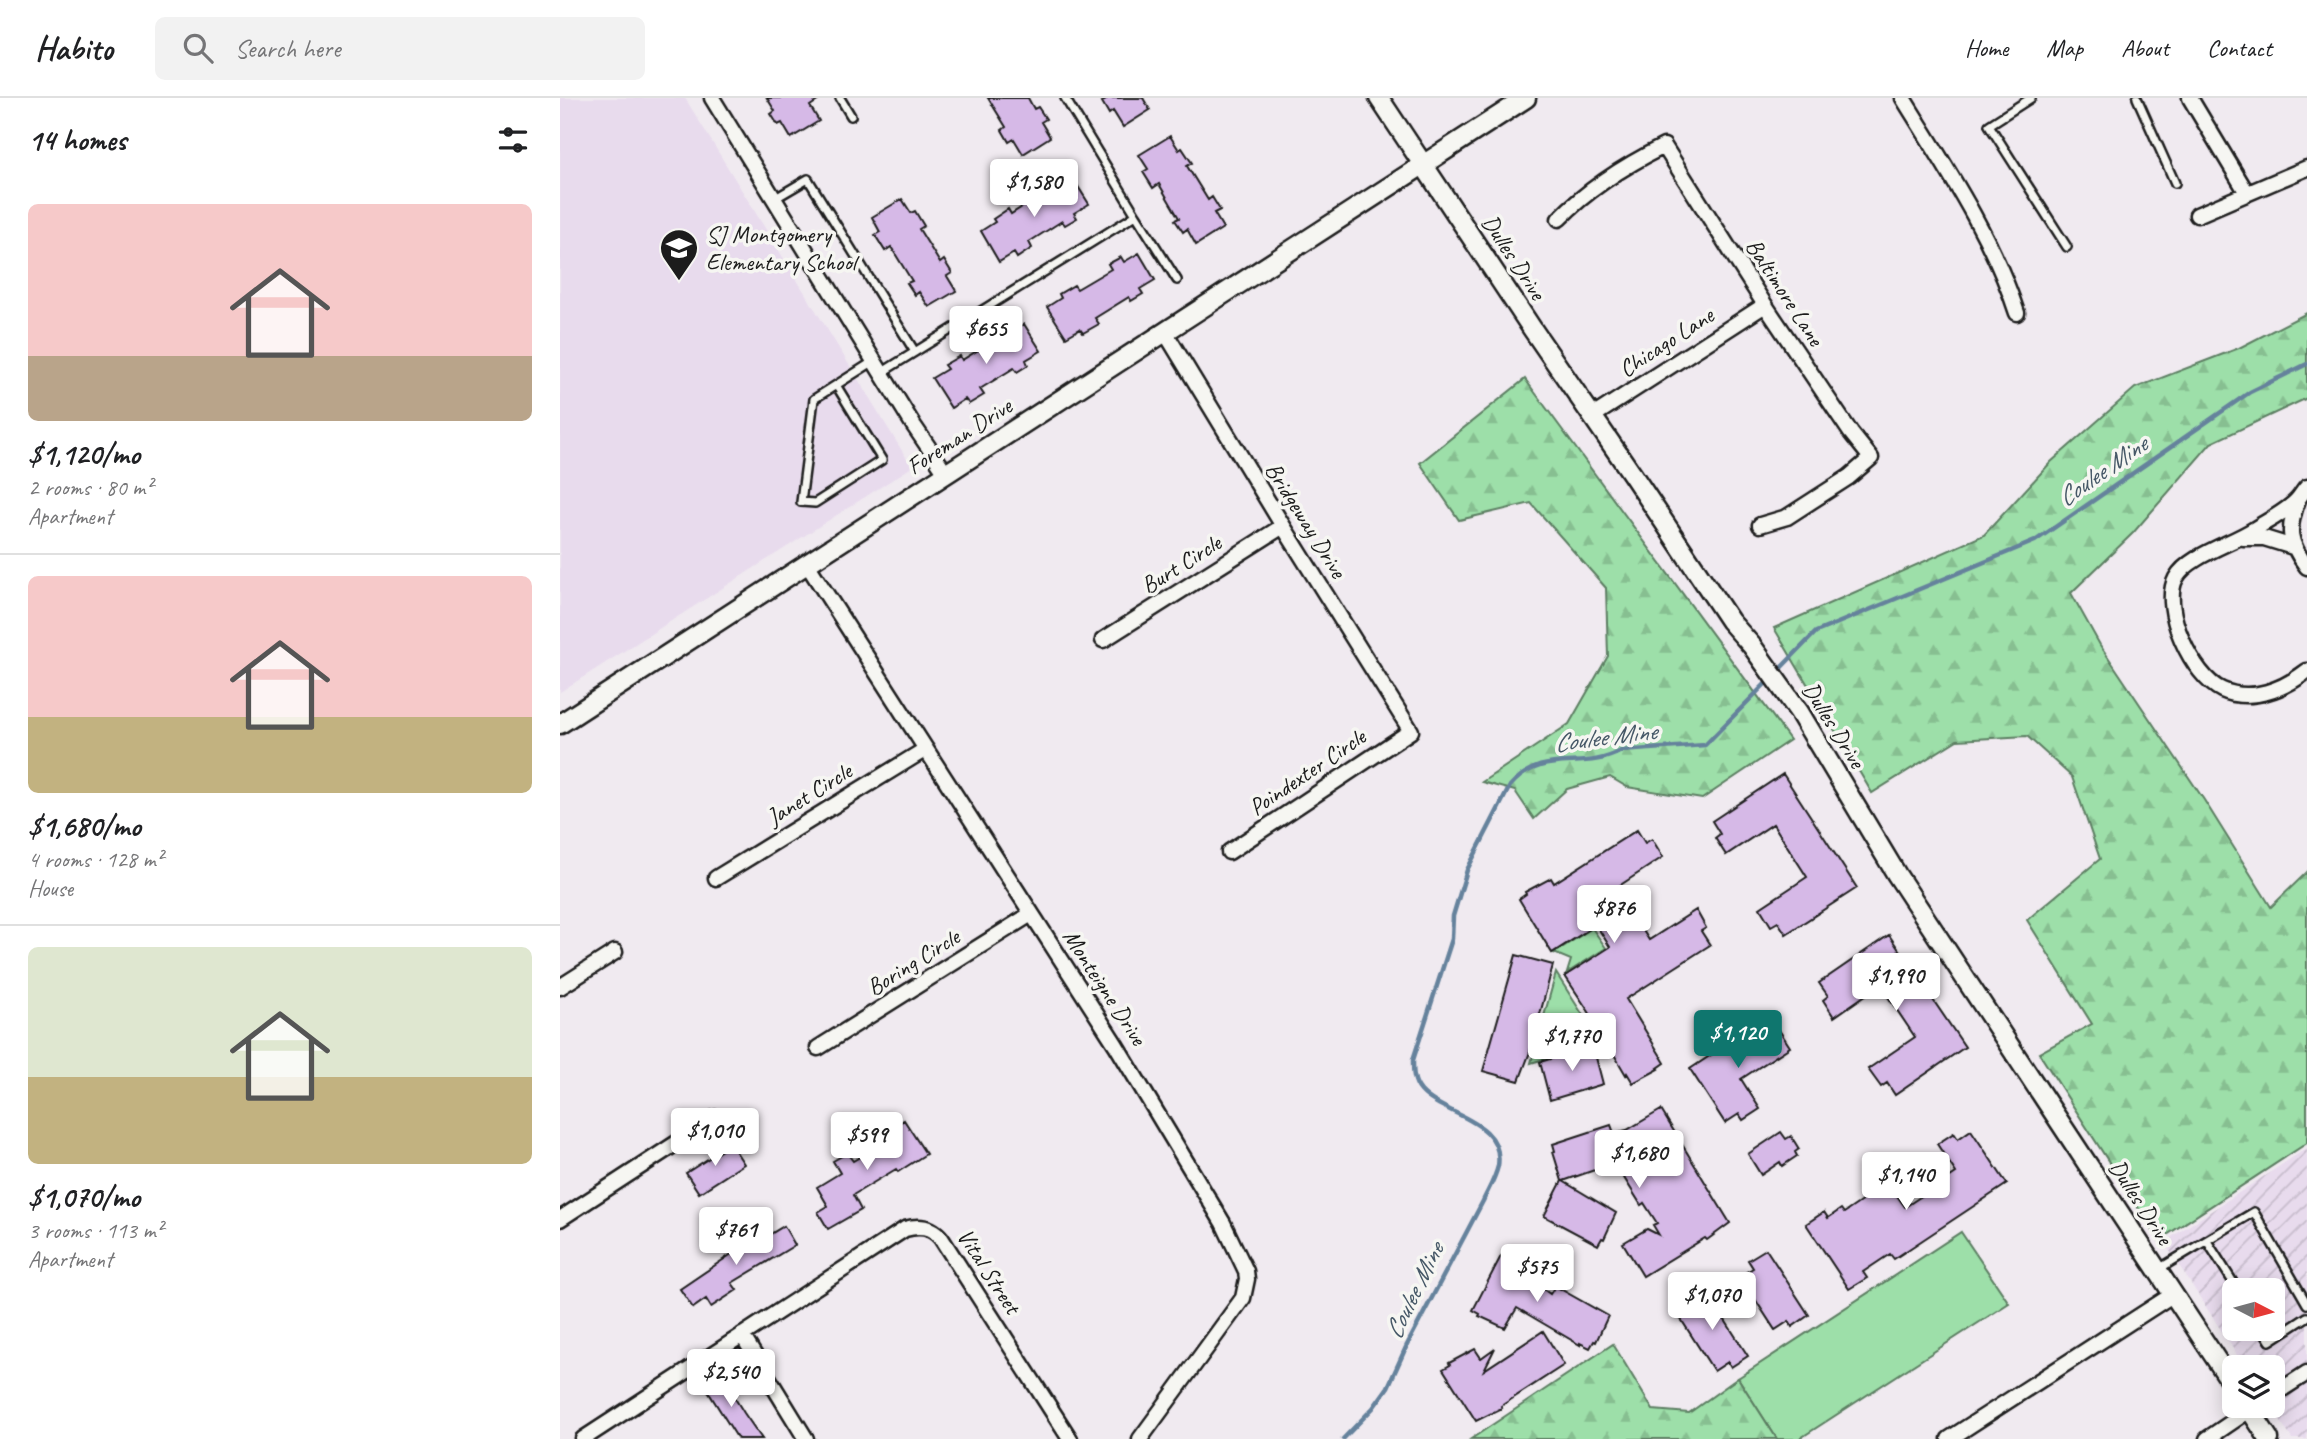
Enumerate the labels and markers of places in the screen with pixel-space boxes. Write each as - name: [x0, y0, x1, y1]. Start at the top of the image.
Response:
- pin: $1,580: [977, 159, 1091, 219]
- place label: SJ Montgomery Elementary School: [706, 219, 860, 277]
- school or university icon: SJ Montgomery Elementary School: [658, 227, 700, 282]
- pin: $655: [945, 306, 1027, 366]
- pin: $876: [1573, 886, 1655, 945]
- pin: $1,990: [1839, 954, 1953, 1013]
- pin: $1,120: [1681, 1010, 1795, 1070]
- pin: $1,770: [1515, 1014, 1629, 1073]
- pin: $1,010: [658, 1108, 772, 1168]
- pin: $599: [826, 1112, 908, 1172]
- pin: $1,680: [1582, 1130, 1696, 1190]
- pin: $1,140: [1849, 1152, 1963, 1212]
- pin: $761: [695, 1208, 777, 1267]
- pin: $575: [1496, 1244, 1578, 1304]
- pin: $1,070: [1655, 1272, 1769, 1332]
- pin: $2,540: [674, 1350, 788, 1409]

